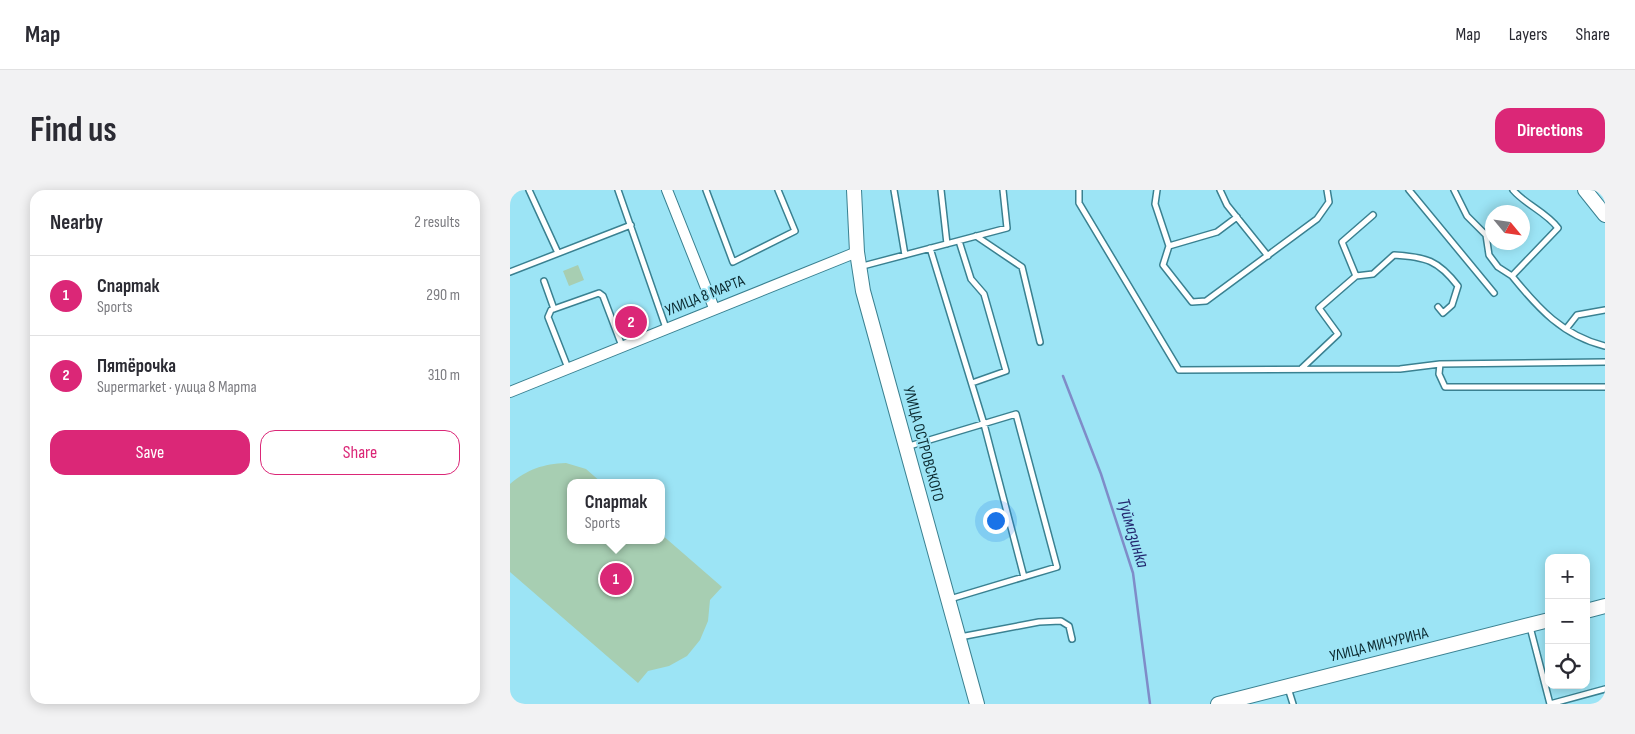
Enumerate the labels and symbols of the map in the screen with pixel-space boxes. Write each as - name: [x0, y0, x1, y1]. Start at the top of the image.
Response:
- north arrow: [1485, 205, 1530, 250]
- street label: УЛИЦА 8 МАРТА: [663, 271, 748, 321]
- pin: 2: [615, 303, 647, 341]
- street label: УЛИЦА ОСТРОВСКОГО: [899, 384, 948, 504]
- water label: Туймазинка: [1113, 496, 1154, 571]
- your location: [983, 508, 1009, 534]
- pin: 1: [600, 560, 632, 598]
- street label: УЛИЦА МИЧУРИНА: [1328, 624, 1430, 666]

